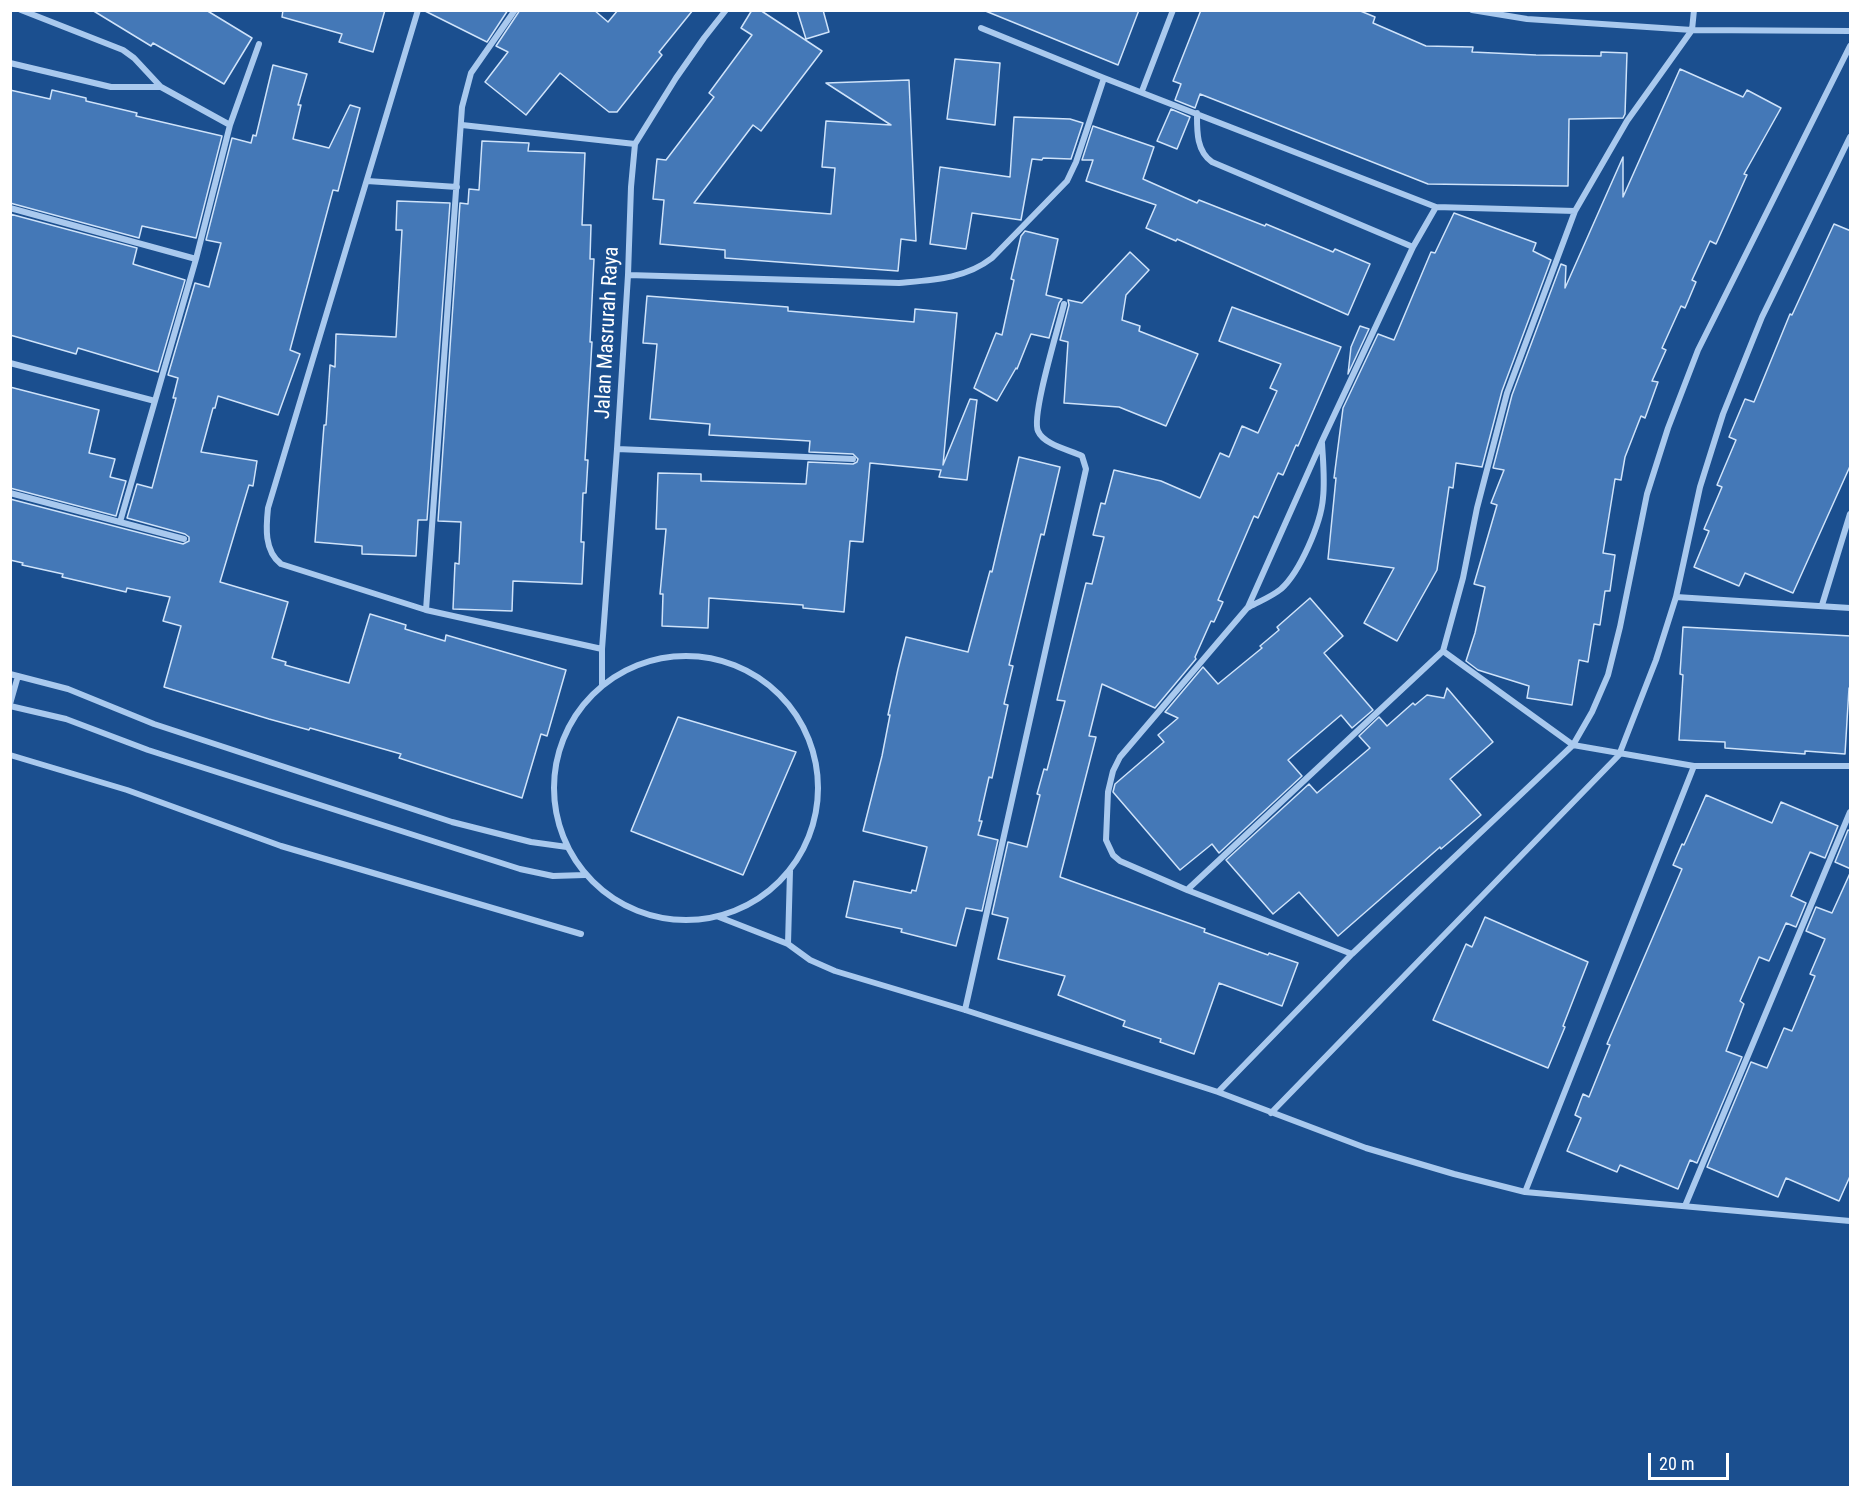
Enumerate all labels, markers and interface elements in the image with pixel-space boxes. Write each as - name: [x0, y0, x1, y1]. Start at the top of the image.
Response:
- street label: Jalan Masrurah Raya: [591, 246, 625, 420]
- scale bar: [1651, 1441, 1732, 1479]
- text: 20 m: [1659, 1453, 1694, 1474]

